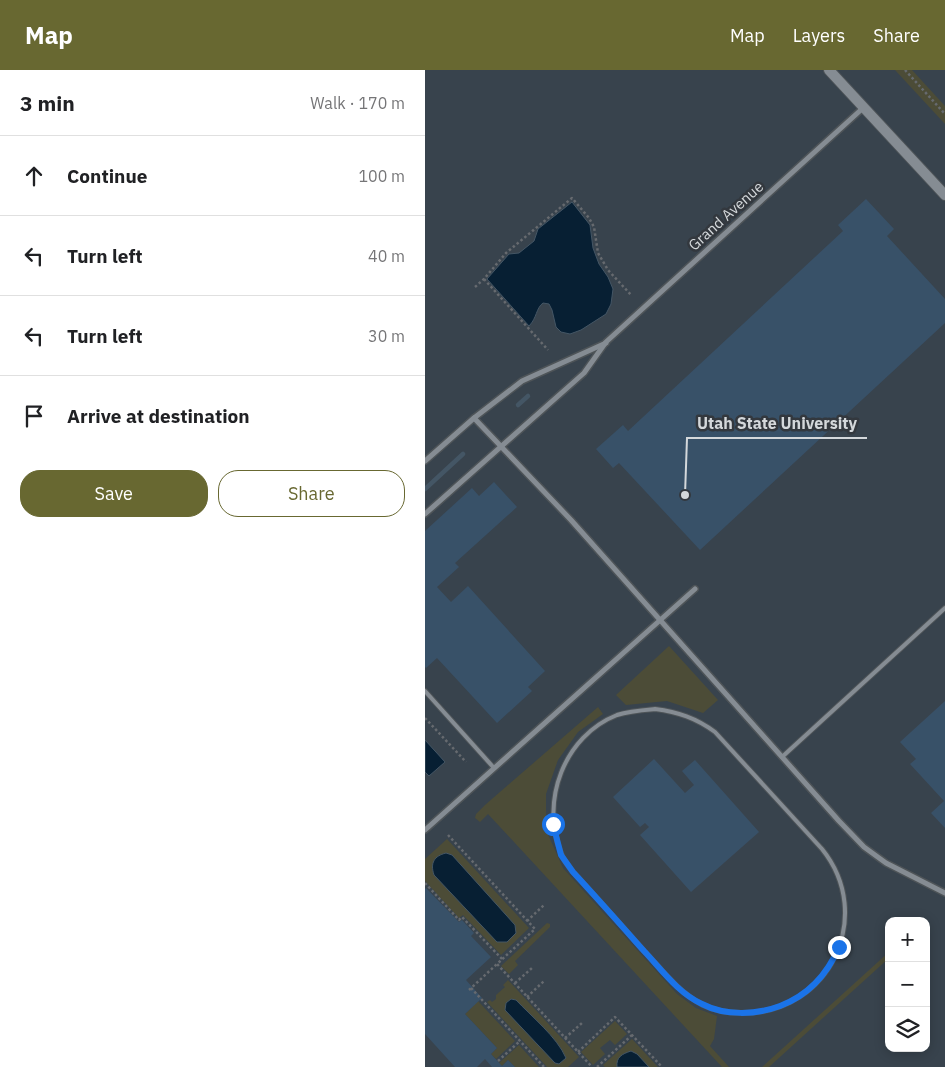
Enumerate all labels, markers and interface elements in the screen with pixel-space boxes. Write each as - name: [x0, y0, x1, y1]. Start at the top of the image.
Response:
- text: Map: [25, 19, 73, 51]
- text: Map: [730, 24, 765, 47]
- text: Layers: [793, 24, 845, 47]
- text: Share: [873, 24, 920, 47]
- text: 3 min: [20, 89, 75, 117]
- text: Walk · 170 m: [310, 93, 405, 113]
- icon: ahead: [20, 162, 48, 190]
- text: Continue: [67, 164, 147, 188]
- text: 100 m: [358, 166, 405, 186]
- street label: Grand Avenue: [684, 177, 767, 254]
- icon: left: [20, 242, 48, 270]
- text: Turn left: [67, 244, 143, 268]
- text: 40 m: [368, 246, 405, 266]
- icon: left: [20, 322, 48, 350]
- text: Turn left: [67, 324, 143, 348]
- text: 30 m: [368, 326, 405, 346]
- icon: arrive: [20, 402, 48, 430]
- text: Arrive at destination: [67, 404, 250, 428]
- callout: Utah State University: [687, 407, 867, 438]
- text: Utah State University: [697, 413, 857, 433]
- button: Save: [20, 470, 208, 517]
- button: Share: [218, 470, 405, 517]
- route start: [542, 813, 565, 836]
- map controls: [885, 917, 930, 1052]
- button: +: [885, 917, 930, 962]
- route end: [828, 936, 851, 959]
- button: −: [885, 962, 930, 1007]
- button: layers: [885, 1007, 930, 1052]

